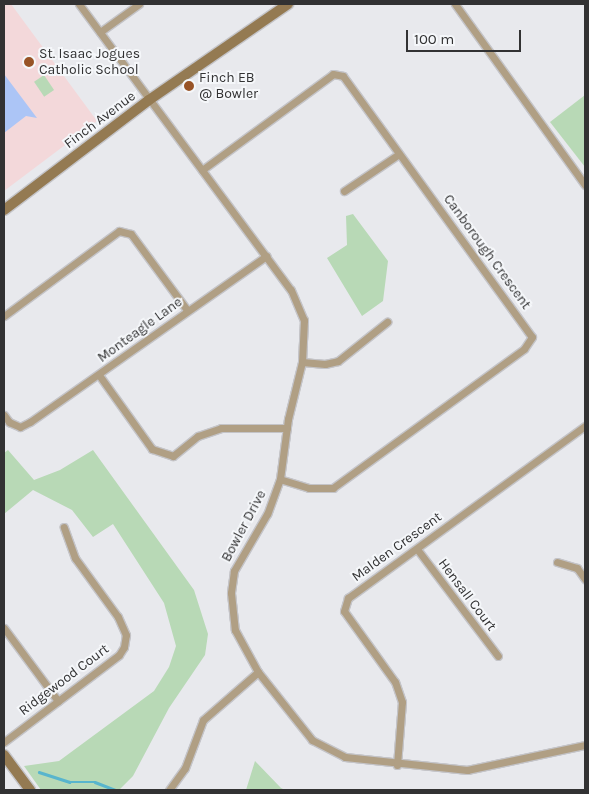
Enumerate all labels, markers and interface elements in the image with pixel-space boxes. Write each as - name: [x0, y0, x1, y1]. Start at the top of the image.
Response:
- scale bar: [409, 20, 524, 52]
- text: 100 m: [414, 30, 454, 48]
- place label: St. Isaac Jogues Catholic School: [39, 46, 140, 78]
- marker: St. Isaac Jogues Catholic School: [23, 56, 35, 68]
- place label: Finch EB @ Bowler: [199, 70, 258, 102]
- marker: Finch EB @ Bowler: [183, 80, 195, 92]
- street label: Finch Avenue: [61, 88, 139, 152]
- street label: Canborough Crescent: [440, 191, 534, 313]
- street label: Monteagle Lane: [94, 294, 186, 366]
- street label: Bowler Drive: [218, 487, 270, 565]
- street label: Malden Crescent: [349, 509, 445, 585]
- street label: Hensall Court: [434, 555, 500, 635]
- street label: Ridgewood Court: [16, 641, 112, 719]

